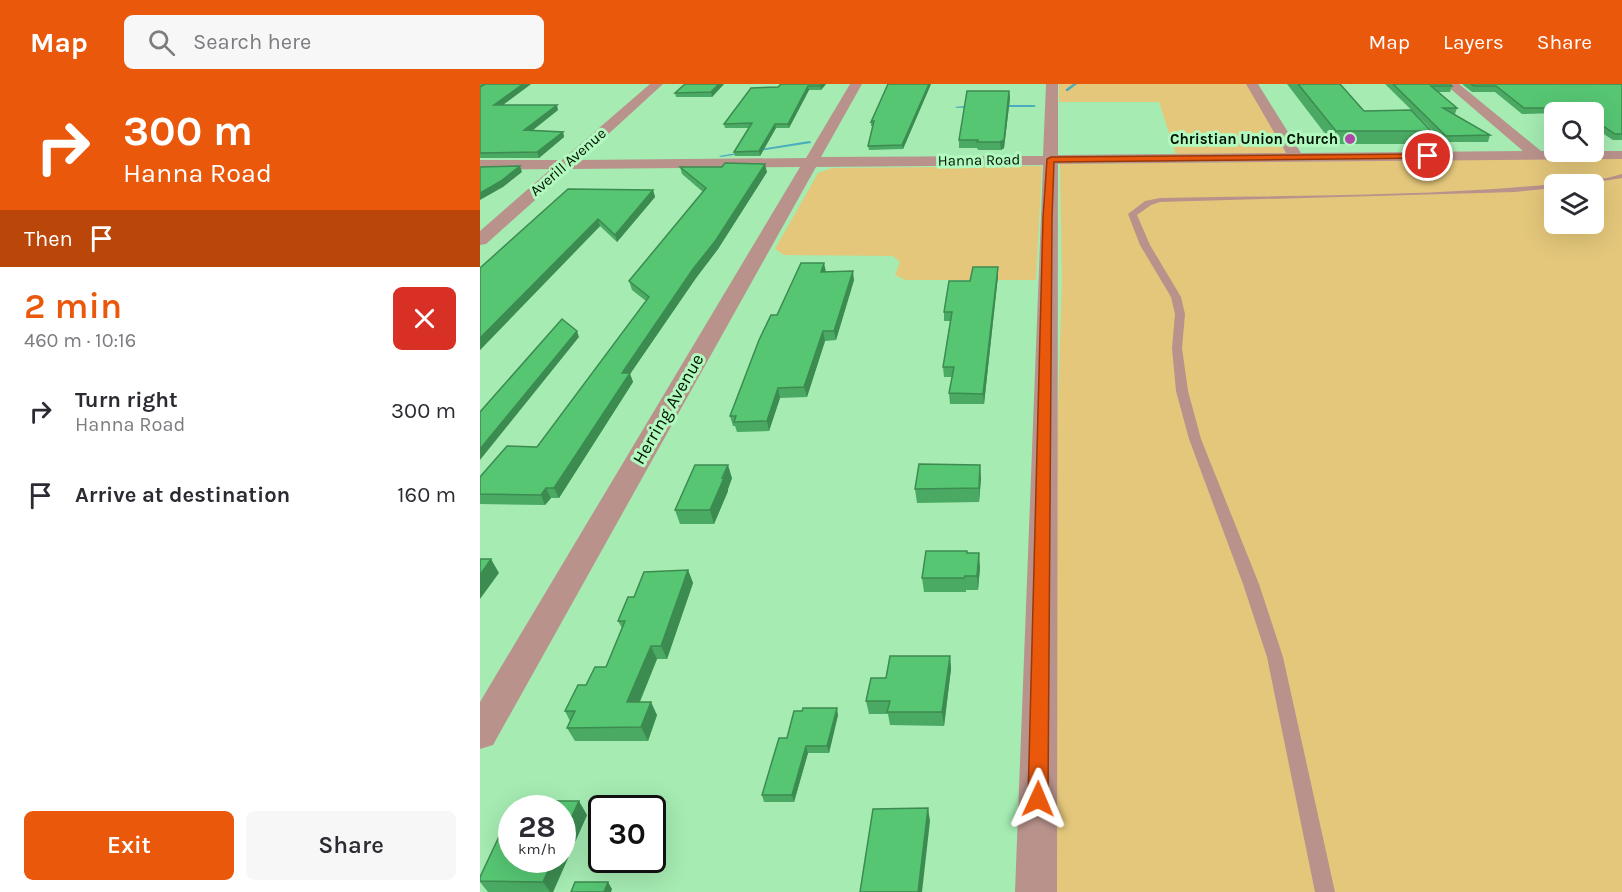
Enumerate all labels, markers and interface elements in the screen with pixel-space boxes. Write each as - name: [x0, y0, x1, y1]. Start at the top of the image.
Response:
- search box: [124, 15, 544, 69]
- text: Map: [30, 26, 88, 59]
- icon: search: [145, 26, 178, 59]
- text: Search here: [193, 29, 311, 55]
- text: Map: [1368, 30, 1410, 54]
- text: Layers: [1443, 30, 1504, 54]
- text: Share: [1537, 30, 1592, 54]
- map controls: [1544, 102, 1604, 234]
- button: search: [1544, 102, 1604, 162]
- text: 300 m: [123, 106, 253, 156]
- icon: right: [24, 108, 102, 186]
- street label: Averill Avenue: [526, 124, 610, 200]
- place label: Christian Union Church: [1170, 130, 1338, 148]
- pin: [1402, 130, 1453, 181]
- marker: Christian Union Church: [1343, 132, 1357, 146]
- icon: arrive: [1411, 139, 1444, 172]
- street label: Hanna Road: [937, 150, 1021, 170]
- text: Hanna Road: [123, 157, 272, 189]
- button: layers: [1544, 174, 1604, 234]
- icon: arrive: [85, 222, 118, 255]
- text: Then: [24, 226, 73, 252]
- text: 2 min: [24, 285, 122, 327]
- button: close: [393, 287, 456, 350]
- text: 460 m · 10:16: [24, 329, 136, 352]
- street label: Herring Avenue: [627, 350, 709, 468]
- text: Turn right: [75, 387, 178, 413]
- icon: right: [24, 395, 57, 428]
- text: 300 m: [391, 398, 456, 424]
- text: Hanna Road: [75, 413, 185, 436]
- icon: arrive: [24, 479, 57, 512]
- text: Arrive at destination: [75, 482, 290, 508]
- text: 160 m: [397, 482, 456, 508]
- position arrow: [1006, 767, 1070, 831]
- speed limit sign: 30: [588, 795, 666, 873]
- text: 28: [518, 809, 556, 845]
- button: Exit: [24, 811, 234, 880]
- button: Share: [246, 811, 456, 880]
- text: km/h: [518, 840, 556, 858]

